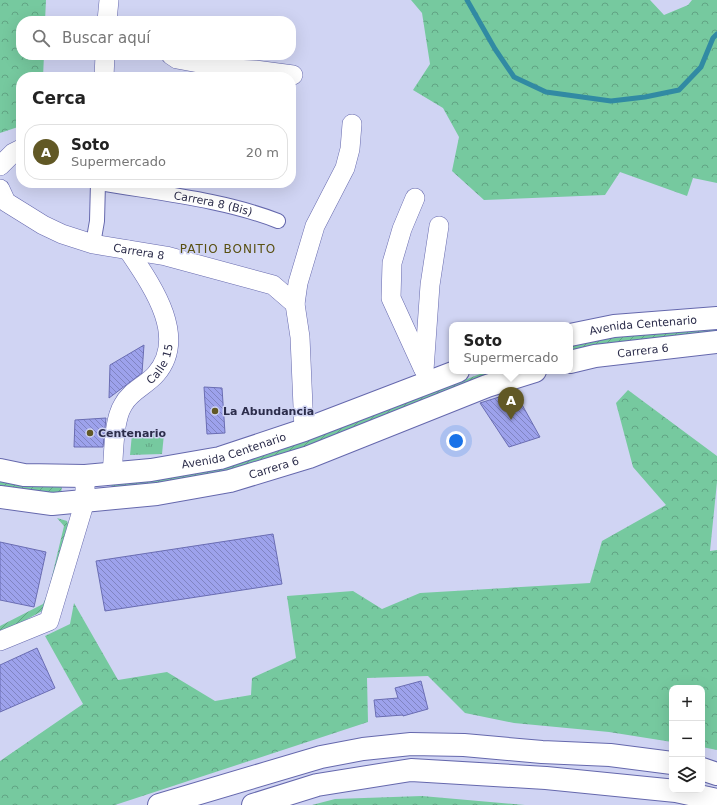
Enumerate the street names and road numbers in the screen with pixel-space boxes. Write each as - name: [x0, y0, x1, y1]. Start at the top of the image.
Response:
- street label: Carrera 8 (Bis): [173, 189, 254, 218]
- street label: Carrera 8: [112, 241, 165, 262]
- street label: Avenida Centenario: [588, 313, 698, 337]
- street label: Carrera 6: [617, 341, 669, 360]
- street label: Calle 15: [144, 343, 175, 387]
- street label: Avenida Centenario: [181, 430, 288, 471]
- street label: Carrera 6: [247, 454, 301, 481]

